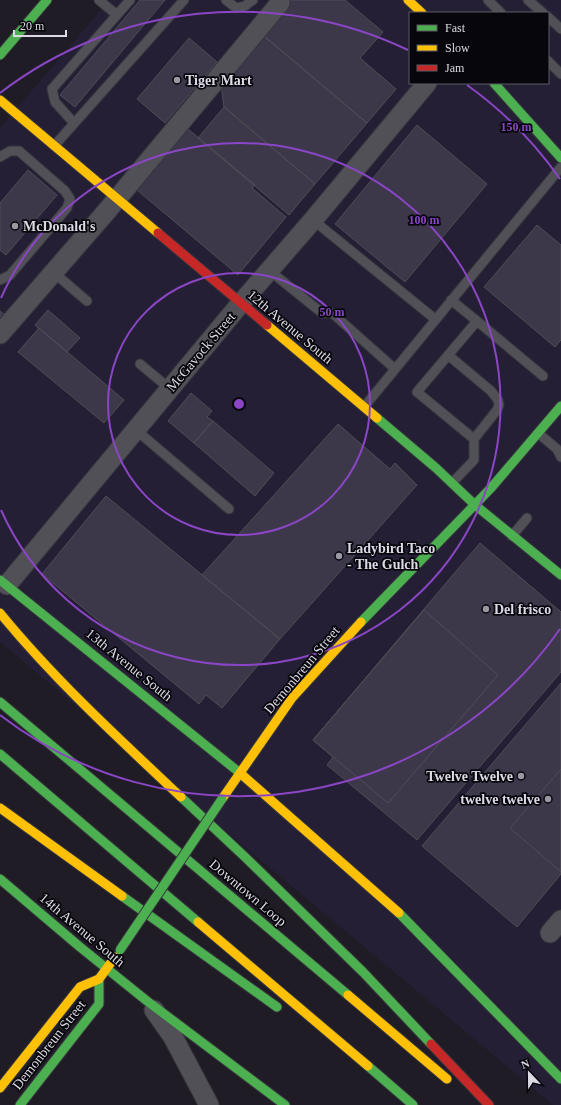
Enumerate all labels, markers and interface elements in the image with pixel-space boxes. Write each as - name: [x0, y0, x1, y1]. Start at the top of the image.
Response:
- scale bar: [14, 12, 66, 38]
- legend: [409, 12, 549, 84]
- text: 20 m: [20, 19, 45, 33]
- text: Fast: [445, 21, 466, 35]
- text: Slow: [445, 41, 470, 55]
- text: Jam: [445, 61, 465, 75]
- place label: Tiger Mart: [185, 73, 252, 88]
- marker: Tiger Mart: [172, 75, 182, 85]
- text: 150 m: [501, 120, 532, 134]
- text: 100 m: [409, 213, 440, 227]
- place label: McDonald's: [23, 219, 96, 234]
- marker: McDonald's: [10, 221, 20, 231]
- street label: 12th Avenue South: [244, 287, 336, 367]
- text: 50 m: [320, 305, 345, 319]
- street label: McGavock Street: [164, 309, 238, 394]
- centre of rings: [232, 397, 246, 411]
- place label: Ladybird Taco - The Gulch: [347, 541, 435, 572]
- marker: Ladybird Taco - The Gulch: [334, 551, 344, 561]
- place label: Del frisco: [494, 602, 551, 617]
- marker: Del frisco: [481, 604, 491, 614]
- street label: Demonbreun Street: [261, 623, 343, 717]
- street label: 13th Avenue South: [83, 626, 175, 704]
- place label: Twelve Twelve: [426, 769, 513, 784]
- marker: Twelve Twelve: [516, 771, 526, 781]
- place label: twelve twelve: [460, 792, 540, 807]
- marker: twelve twelve: [543, 794, 553, 804]
- street label: Downtown Loop: [207, 857, 289, 929]
- street label: 14th Avenue South: [36, 890, 128, 970]
- street label: Demonbreun Street: [9, 997, 89, 1093]
- north arrow: [509, 1053, 549, 1093]
- text: N: [519, 1057, 531, 1071]

